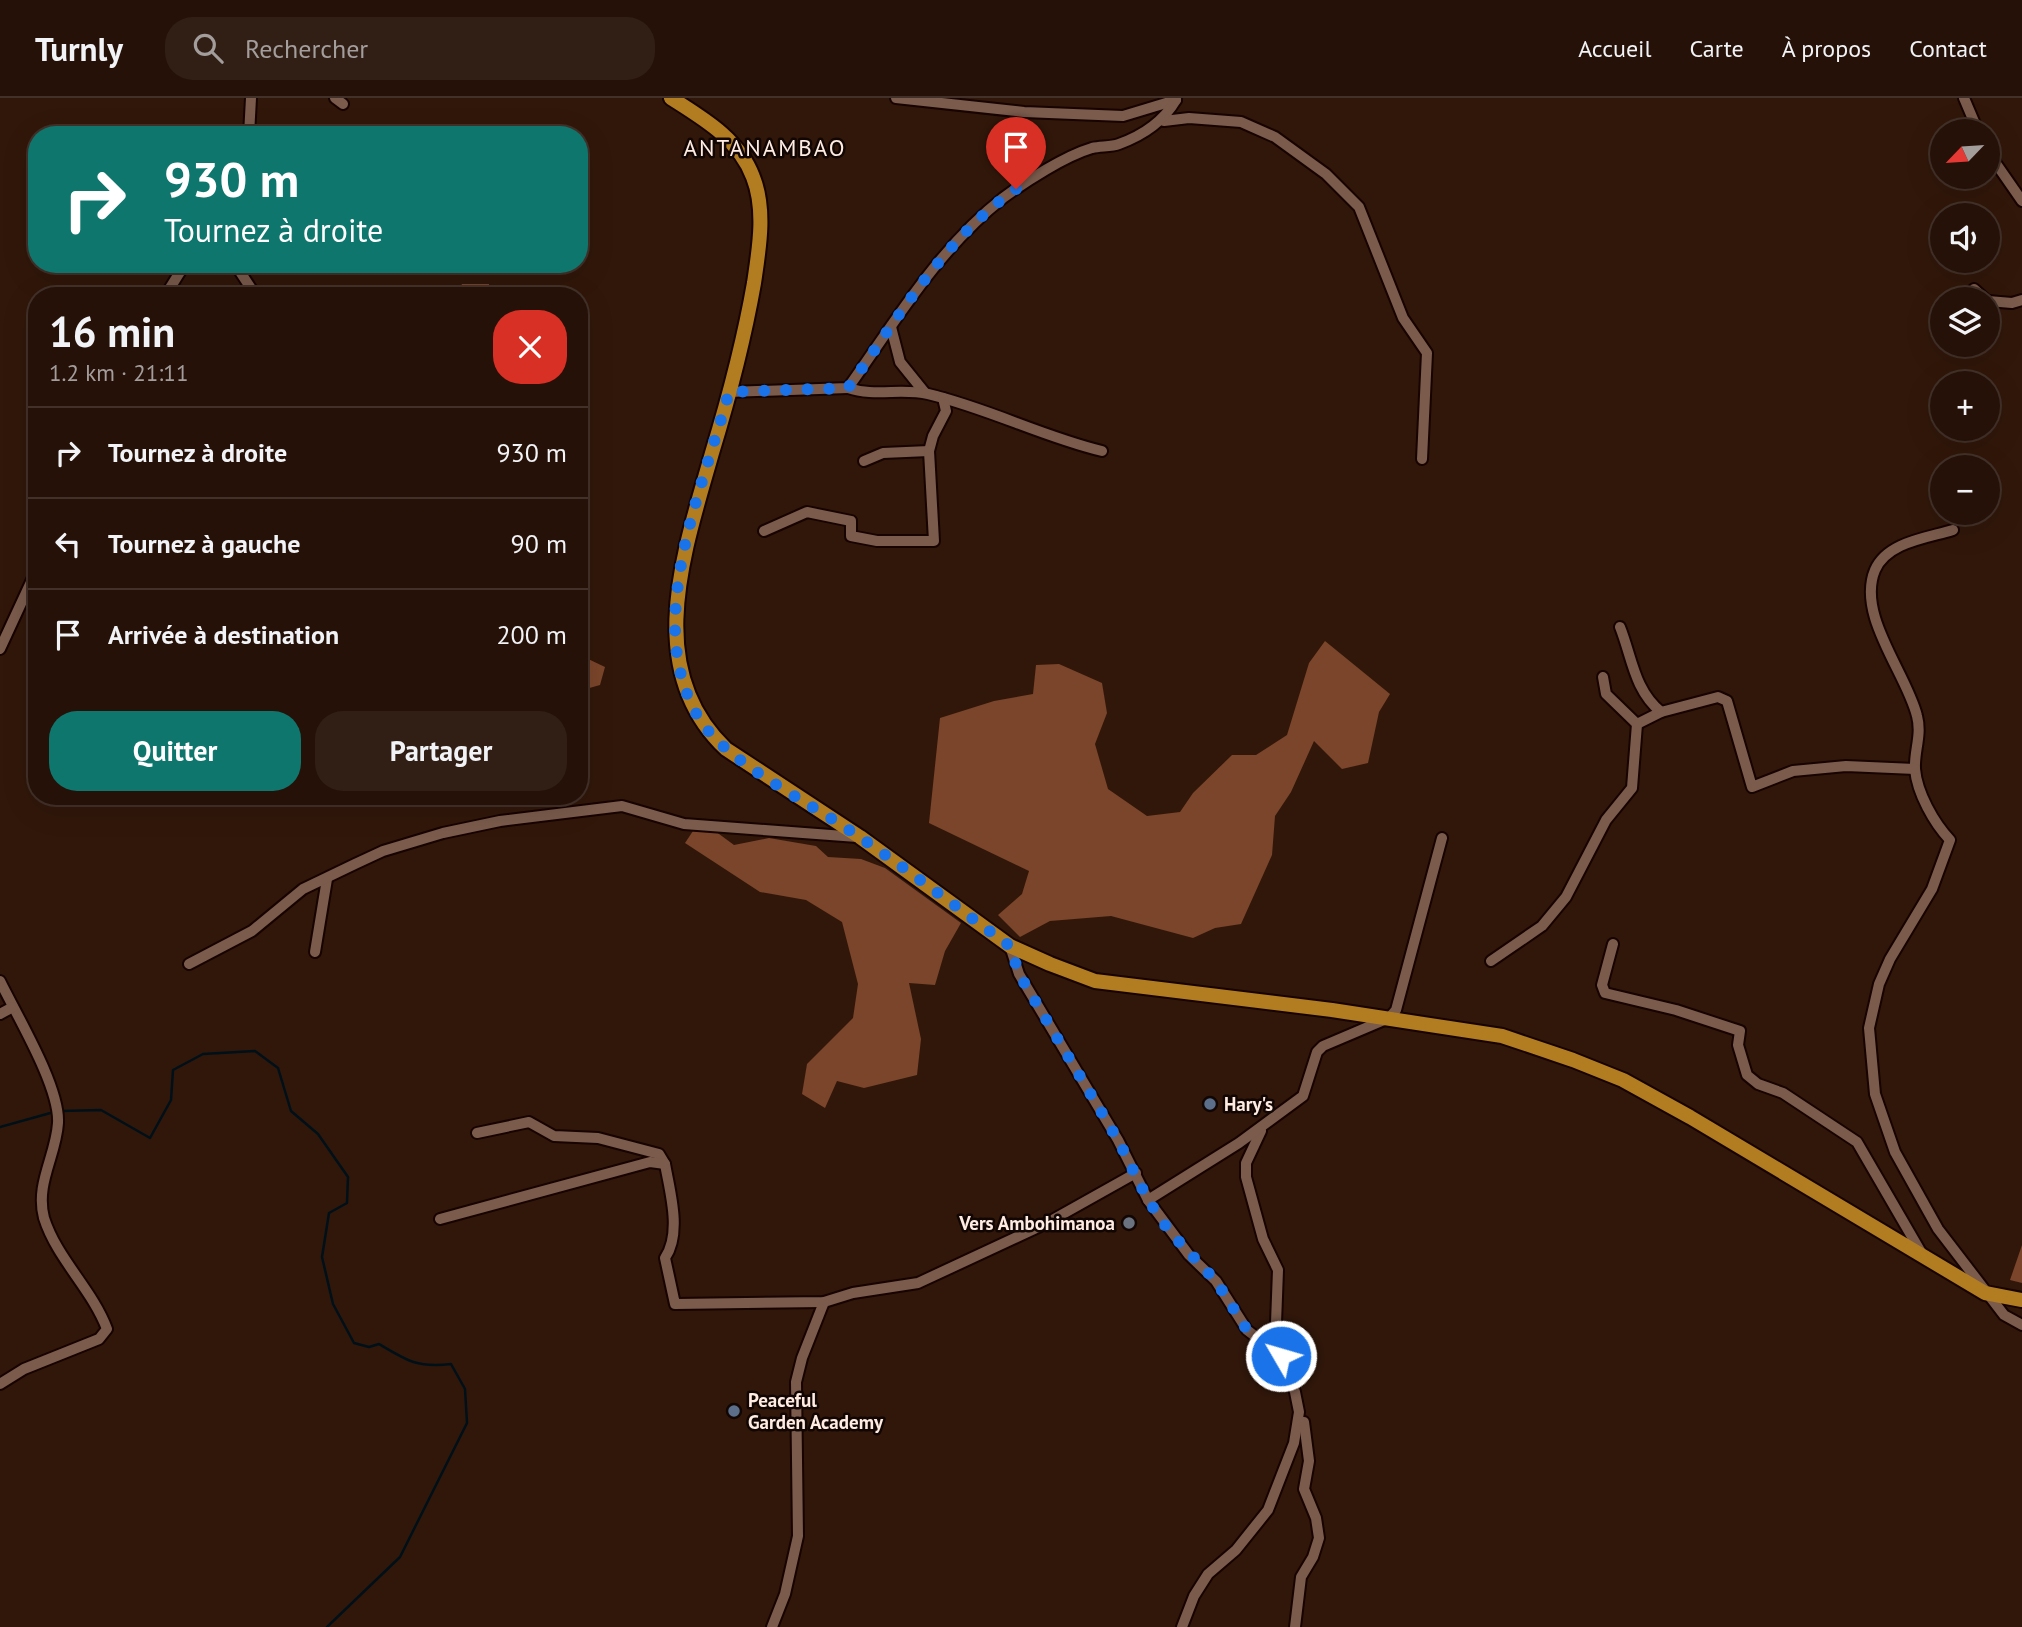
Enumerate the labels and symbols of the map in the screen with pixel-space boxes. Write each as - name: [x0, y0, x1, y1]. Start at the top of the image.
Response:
- pin: [986, 117, 1046, 189]
- north arrow: [1930, 119, 2000, 189]
- district label: ANTANAMBAO: [684, 133, 846, 162]
- place label: Hary's: [1224, 1092, 1273, 1116]
- marker: Hary's: [1202, 1096, 1218, 1112]
- place label: Vers Ambohimanoa: [958, 1211, 1115, 1235]
- marker: Vers Ambohimanoa: [1121, 1215, 1137, 1231]
- position arrow: [1244, 1319, 1318, 1393]
- place label: Peaceful Garden Academy: [748, 1388, 884, 1434]
- marker: Peaceful Garden Academy: [726, 1403, 742, 1419]

